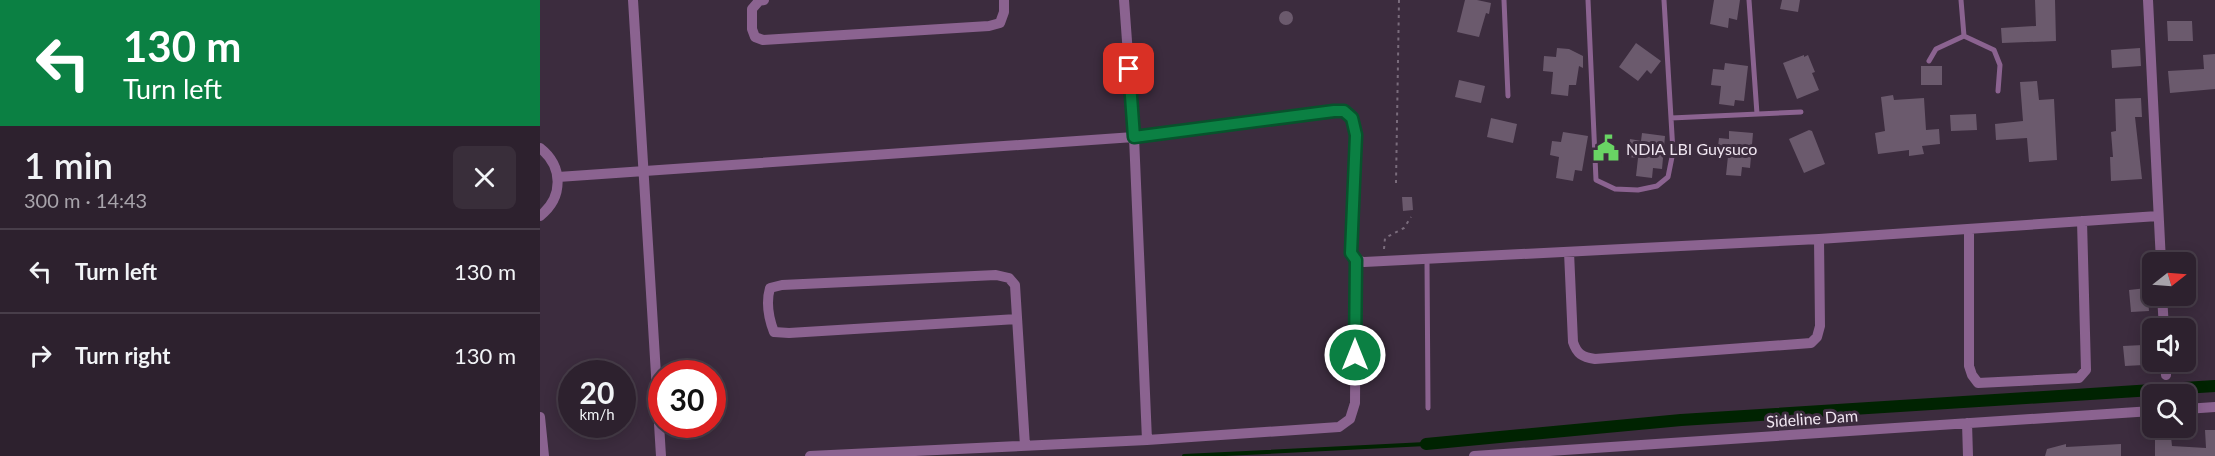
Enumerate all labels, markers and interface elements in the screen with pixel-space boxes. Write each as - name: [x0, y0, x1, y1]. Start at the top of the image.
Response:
- text: 130 m: [123, 21, 241, 71]
- icon: left: [24, 24, 102, 102]
- pin: [1103, 43, 1154, 94]
- icon: arrive: [1112, 52, 1145, 85]
- text: Turn left: [123, 72, 222, 105]
- public building icon: NDIA LBI Guysuco: [1591, 133, 1621, 163]
- place label: NDIA LBI Guysuco: [1626, 139, 1757, 158]
- text: 1 min: [24, 143, 113, 187]
- button: close: [453, 146, 516, 209]
- text: 300 m · 14:43: [24, 188, 147, 212]
- north arrow: [2142, 252, 2196, 306]
- map controls: [2142, 252, 2196, 438]
- icon: left: [24, 255, 57, 288]
- text: Turn left: [75, 258, 157, 285]
- text: 130 m: [454, 258, 516, 285]
- button: sound: [2142, 318, 2196, 372]
- position arrow: [1323, 323, 1387, 387]
- icon: right: [24, 339, 57, 372]
- text: Turn right: [75, 342, 170, 369]
- text: 130 m: [454, 342, 516, 369]
- speed limit sign: 30: [648, 360, 726, 438]
- text: 20: [580, 374, 614, 410]
- button: search: [2142, 384, 2196, 438]
- text: km/h: [579, 405, 615, 423]
- street label: Sideline Dam: [1765, 405, 1859, 431]

